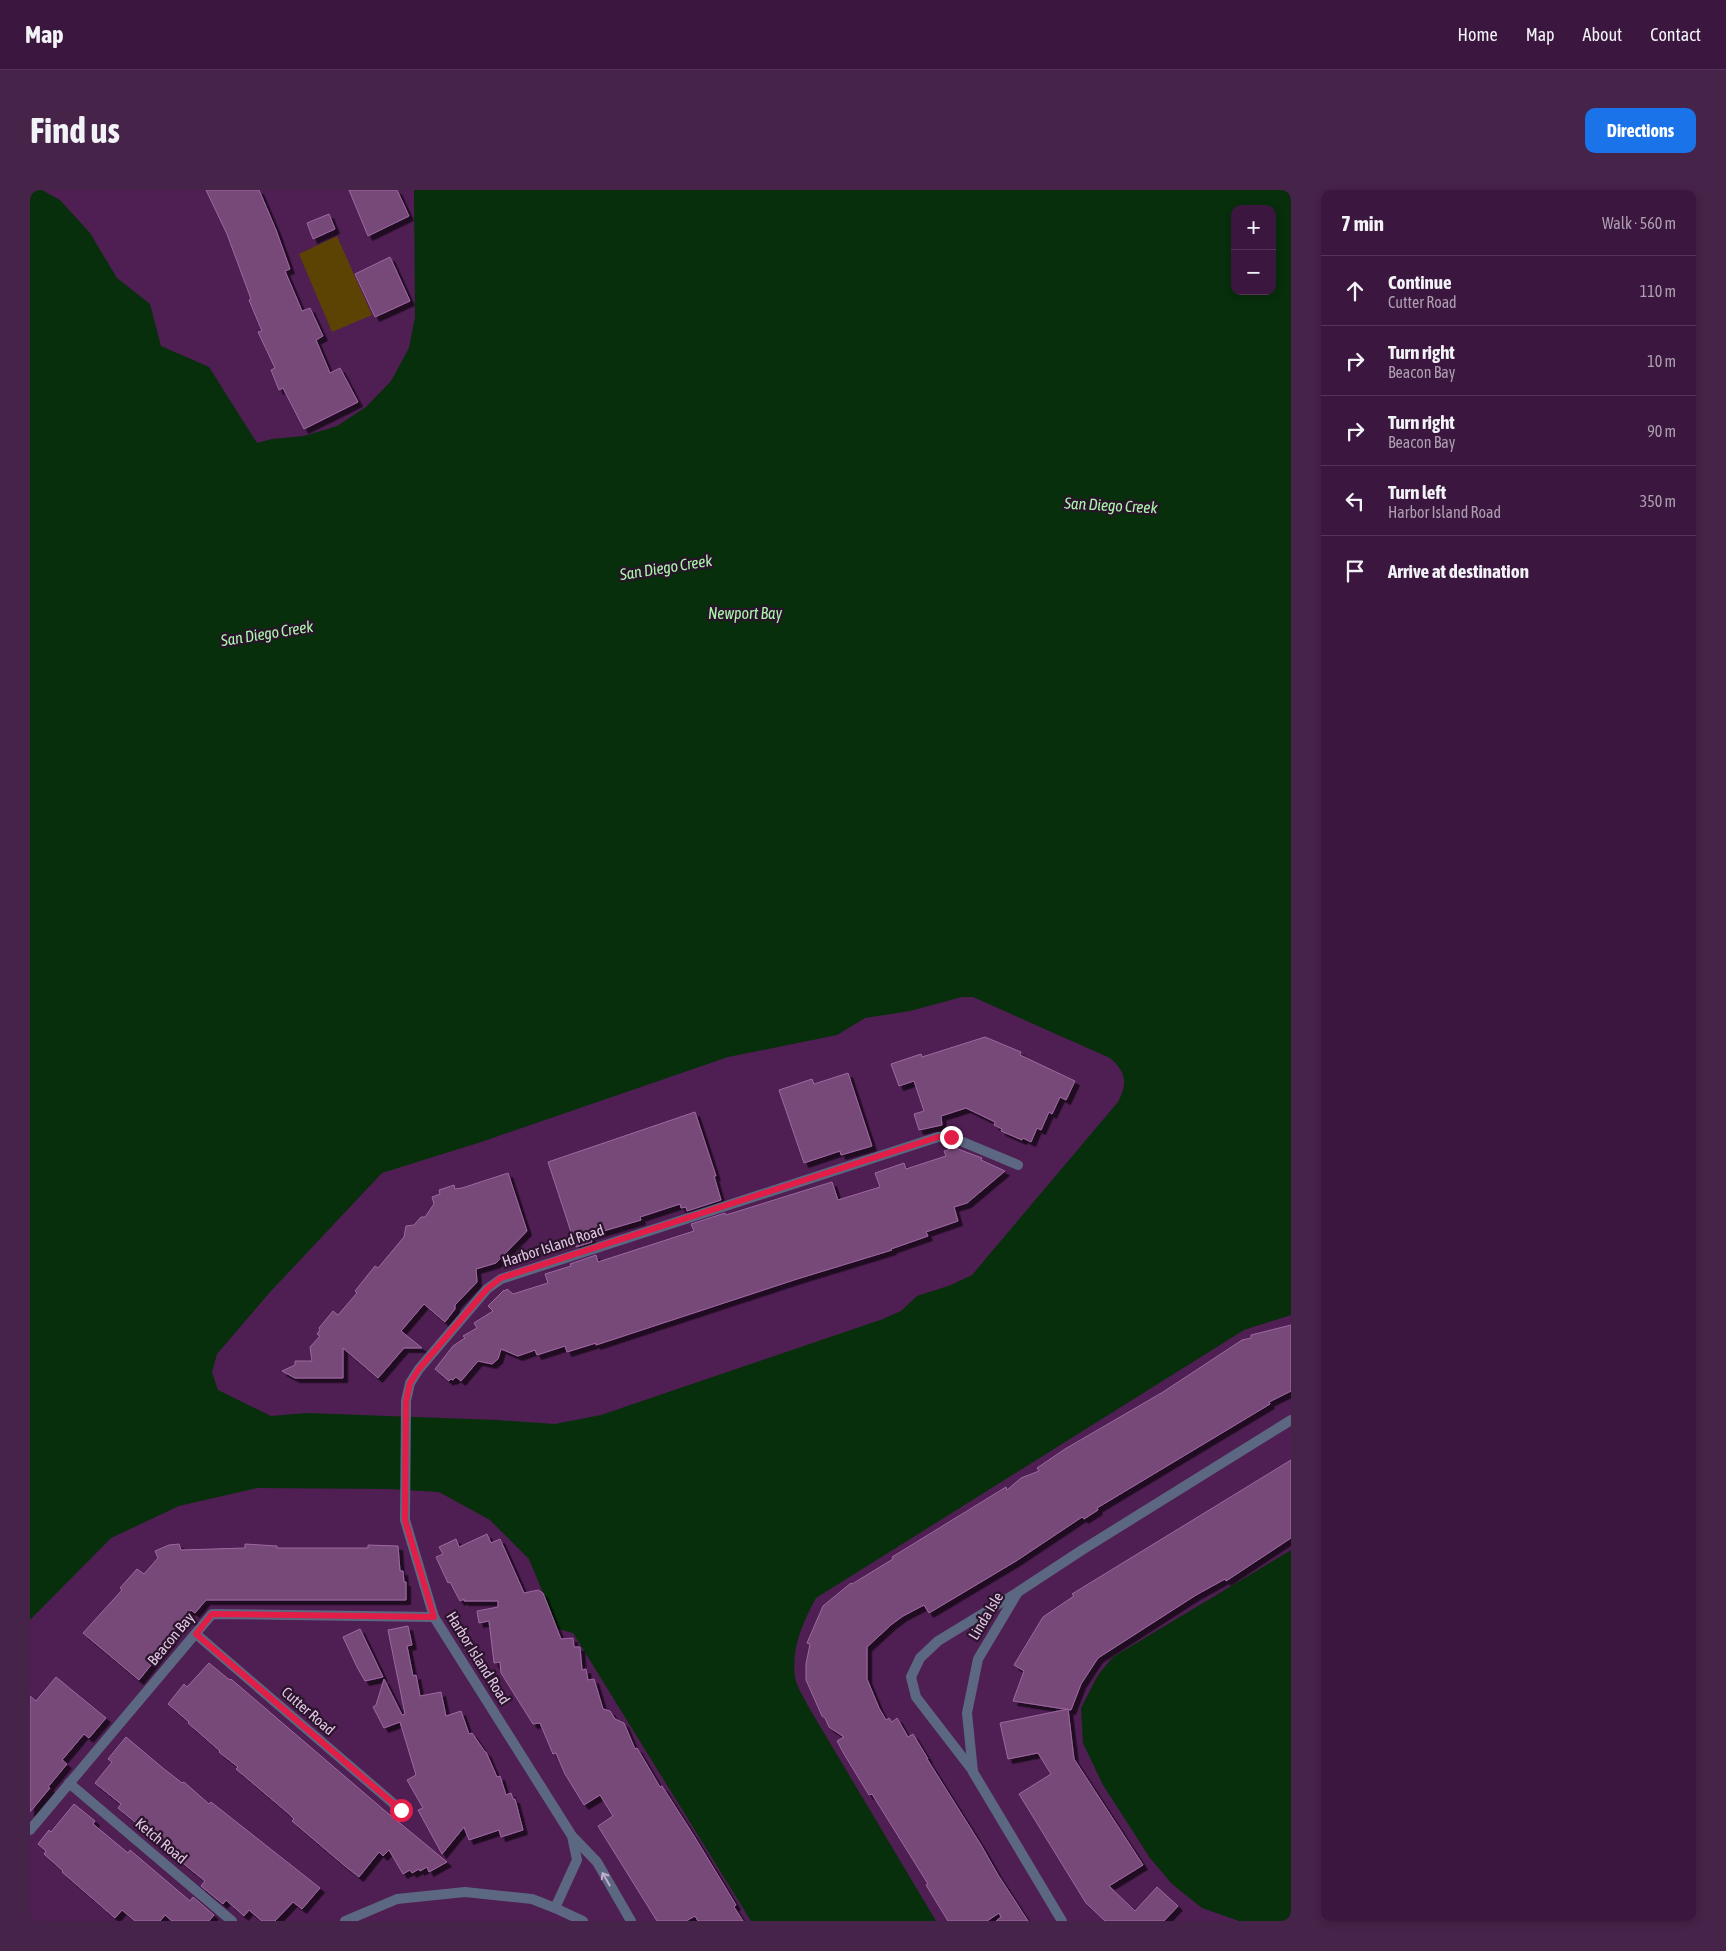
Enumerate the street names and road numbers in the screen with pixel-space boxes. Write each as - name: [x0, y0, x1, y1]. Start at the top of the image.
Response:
- street label: Harbor Island Road: [500, 1221, 606, 1270]
- street label: Linda Isle: [965, 1589, 1006, 1643]
- street label: Harbor Island Road: [443, 1608, 514, 1707]
- street label: Beacon Bay: [144, 1609, 197, 1668]
- street label: Cutter Road: [278, 1683, 338, 1738]
- street label: Ketch Road: [132, 1814, 190, 1867]

